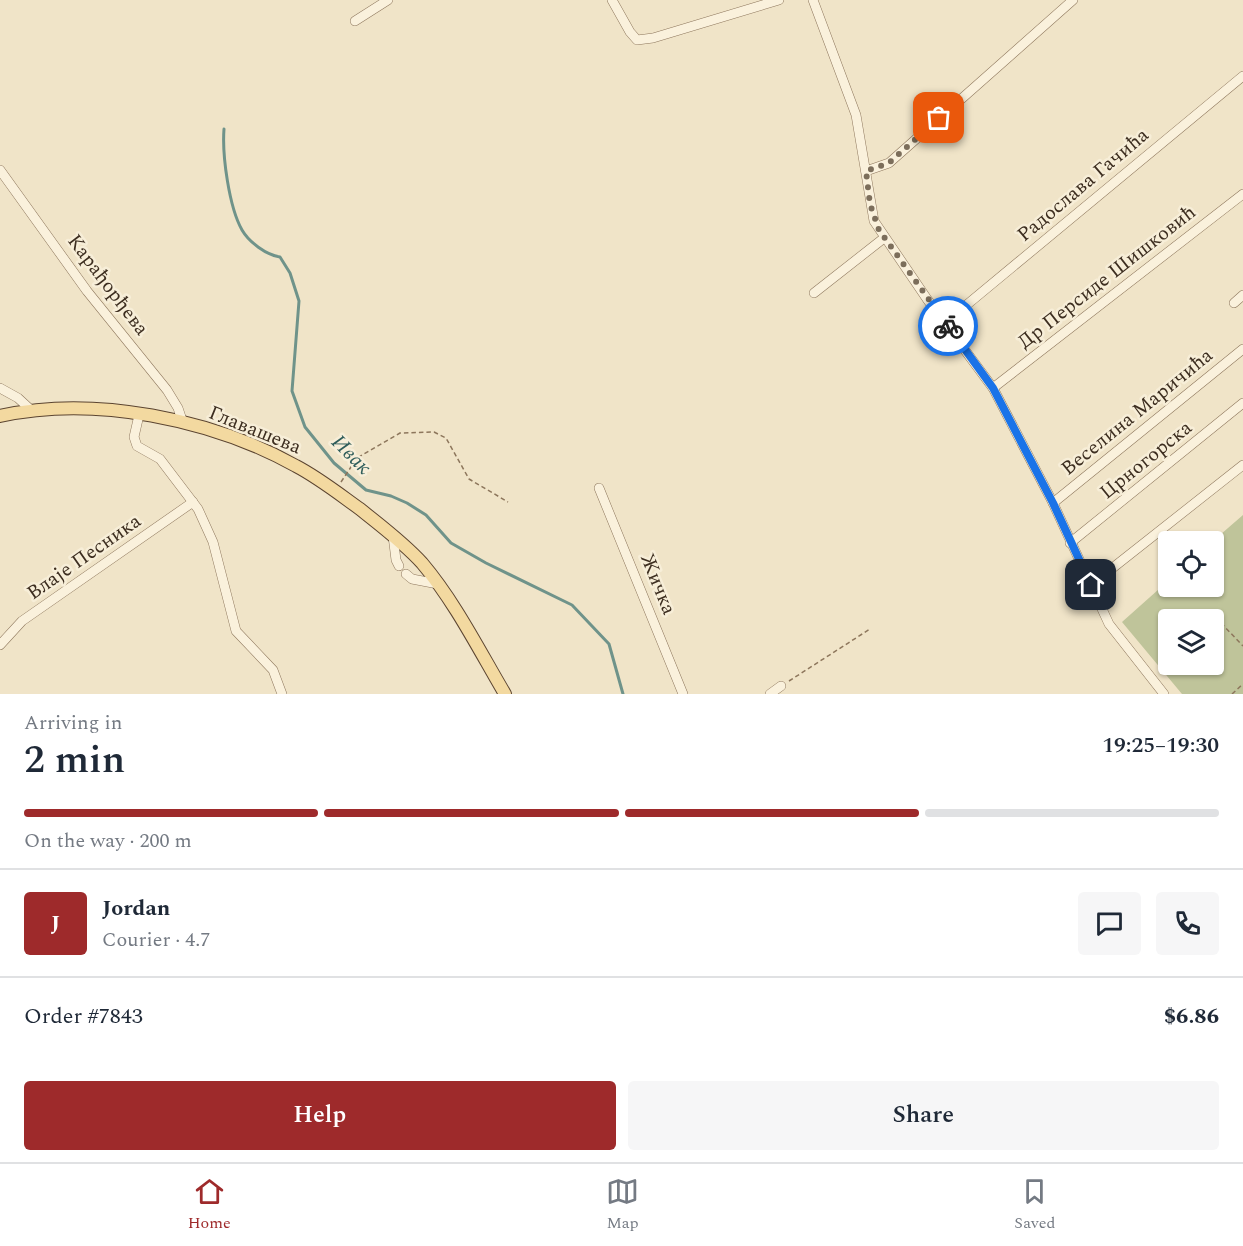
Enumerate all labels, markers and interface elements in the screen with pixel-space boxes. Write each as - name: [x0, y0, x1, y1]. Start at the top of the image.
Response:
- pin: [913, 92, 964, 143]
- icon: bag: [922, 101, 955, 134]
- street label: Радослава Гачића: [1010, 121, 1156, 249]
- street label: Др Персиде Шишковић: [1011, 198, 1203, 356]
- street label: Карађорђева: [60, 228, 156, 342]
- courier: [918, 296, 978, 356]
- icon: bike: [932, 310, 965, 343]
- street label: Веселина Маричића: [1054, 341, 1220, 483]
- street label: Главашева: [204, 398, 306, 462]
- street label: Црногорска: [1093, 413, 1199, 507]
- water label: Ивак: [323, 427, 379, 483]
- street label: Влаје Песника: [21, 506, 148, 608]
- map controls: [1158, 531, 1224, 675]
- button: locate: [1158, 531, 1224, 597]
- street label: Жичка: [632, 549, 684, 619]
- pin: [1065, 559, 1116, 610]
- icon: home: [1074, 568, 1107, 601]
- button: layers: [1158, 609, 1224, 675]
- text: Arriving in: [24, 708, 122, 738]
- text: 19:25–19:30: [1102, 729, 1219, 762]
- text: 2 min: [24, 731, 125, 790]
- text: On the way · 200 m: [24, 826, 192, 856]
- text: Jordan: [102, 892, 170, 925]
- button: chat: [1078, 892, 1141, 955]
- button: phone: [1156, 892, 1219, 955]
- text: J: [51, 907, 60, 940]
- text: Courier · 4.7: [102, 925, 210, 955]
- text: Order #7843: [24, 1000, 143, 1033]
- text: $6.86: [1164, 1000, 1219, 1033]
- button: Help: [24, 1081, 616, 1150]
- button: Share: [628, 1081, 1219, 1150]
- tab: Home: [188, 1175, 231, 1235]
- tab: Map: [606, 1175, 639, 1235]
- tab: Saved: [1014, 1175, 1055, 1235]

